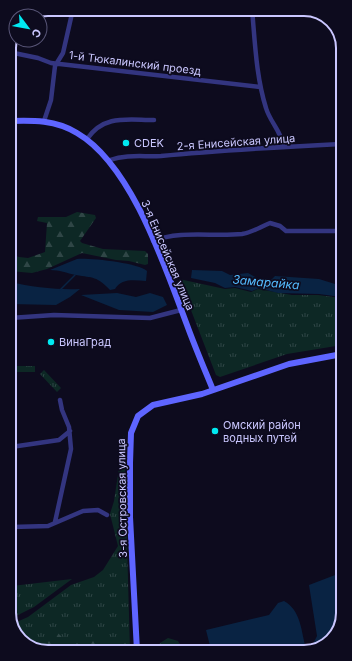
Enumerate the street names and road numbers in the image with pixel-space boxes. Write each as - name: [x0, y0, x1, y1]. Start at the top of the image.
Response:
- street label: 1-й Тюкалинский проезд: [68, 48, 202, 78]
- street label: 2-я Енисейская улица: [176, 131, 296, 153]
- street label: 3-я Енисейская улица: [138, 198, 198, 312]
- street label: 3-я Островская улица: [114, 438, 130, 558]

